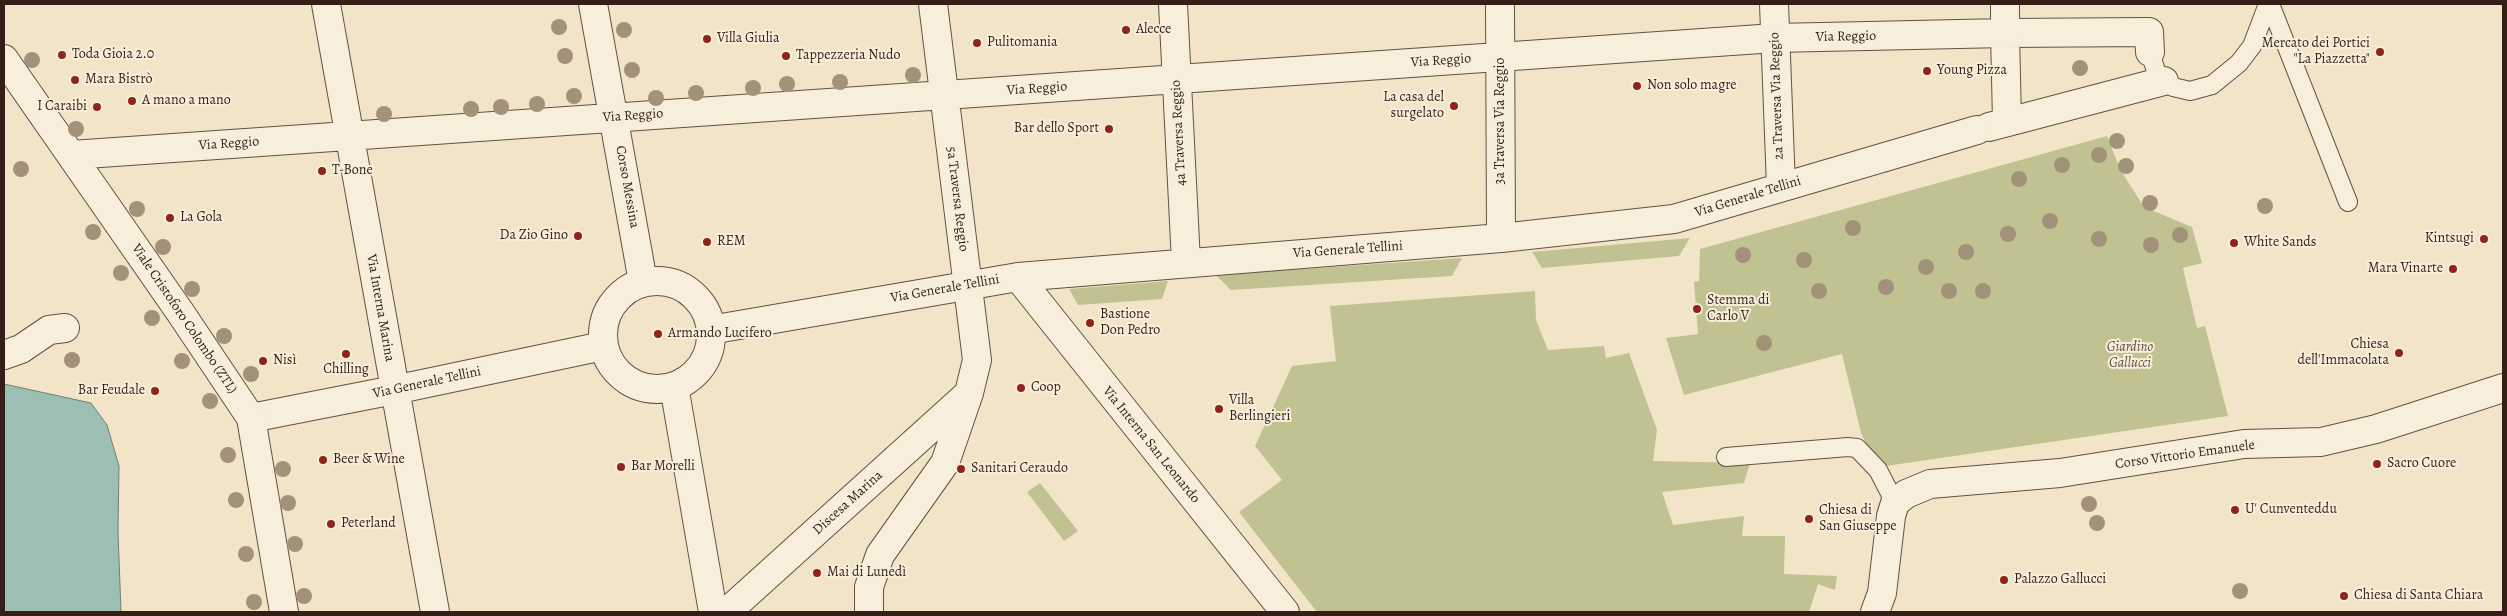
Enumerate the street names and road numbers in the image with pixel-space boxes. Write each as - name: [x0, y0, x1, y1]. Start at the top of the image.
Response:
- street label: Via Reggio: [1816, 28, 1876, 46]
- street label: 2a Traversa Via Reggio: [1766, 32, 1788, 160]
- street label: Via Reggio: [1410, 51, 1472, 71]
- street label: 3a Traversa Via Reggio: [1493, 58, 1509, 184]
- street label: Via Reggio: [1006, 79, 1068, 99]
- street label: 4a Traversa Reggio: [1168, 80, 1190, 186]
- street label: Via Reggio: [602, 106, 664, 126]
- street label: Via Reggio: [198, 134, 260, 154]
- street label: Corso Messina: [611, 144, 643, 230]
- street label: 5a Traversa Reggio: [942, 145, 972, 253]
- street label: Via Generale Tellini: [1693, 173, 1803, 221]
- street label: Via Generale Tellini: [1292, 238, 1404, 262]
- street label: Viale Cristoforo Colombo (ZTL): [128, 241, 240, 397]
- street label: Via Interna Marina: [362, 253, 398, 363]
- street label: Via Generale Tellini: [889, 271, 1001, 307]
- street label: Via Generale Tellini: [371, 363, 483, 403]
- street label: Via Interna San Leonardo: [1099, 383, 1203, 507]
- street label: Corso Vittorio Emanuele: [2114, 437, 2256, 473]
- street label: Discesa Marina: [810, 467, 886, 539]

